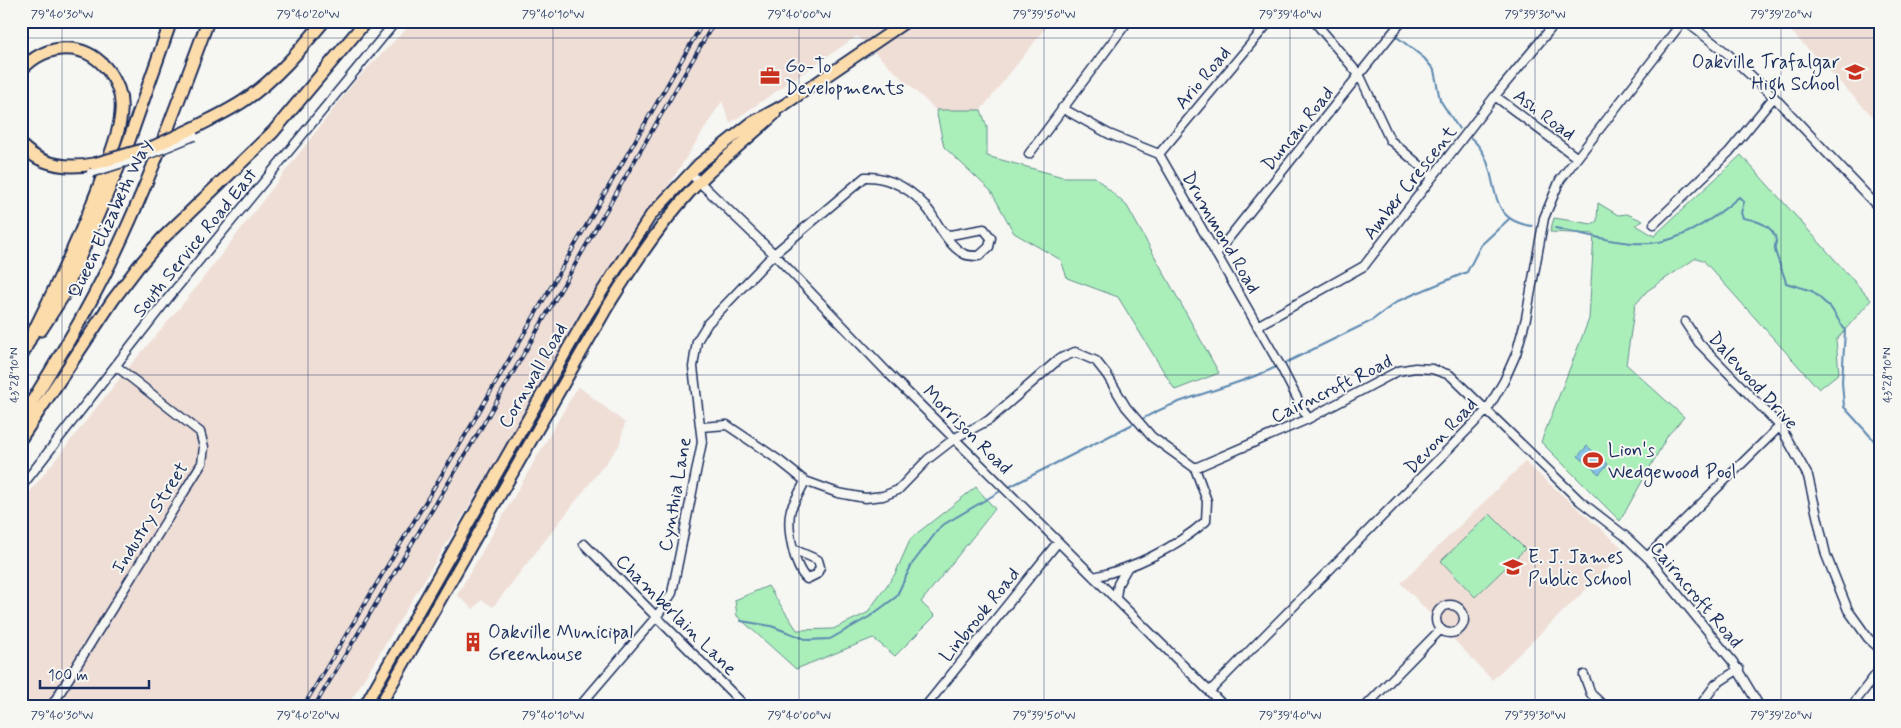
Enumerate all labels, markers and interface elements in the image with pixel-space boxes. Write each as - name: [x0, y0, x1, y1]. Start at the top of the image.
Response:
- text: 79°40'30"W: [31, 7, 93, 23]
- text: 79°40'20"W: [277, 7, 340, 23]
- text: 79°40'10"W: [522, 7, 584, 23]
- text: 79°40'00"W: [767, 7, 831, 23]
- text: 79°39'50"W: [1013, 7, 1076, 23]
- text: 79°39'40"W: [1259, 7, 1321, 23]
- text: 79°39'30"W: [1504, 7, 1566, 23]
- text: 79°39'20"W: [1750, 7, 1812, 23]
- street label: Ario Road: [1170, 41, 1237, 115]
- place label: Oakville Trafalgar High School: [1692, 50, 1840, 100]
- place label: Go-To Developments: [785, 54, 904, 101]
- school or university icon: Oakville Trafalgar High School: [1844, 61, 1866, 83]
- office icon: Go-To Developments: [759, 65, 781, 87]
- street label: Duncan Road: [1256, 81, 1340, 177]
- street label: Ash Road: [1508, 84, 1580, 147]
- street label: Amber Crescent: [1358, 121, 1463, 245]
- street label: Queen Elizabeth Way: [63, 135, 158, 302]
- street label: South Service Road East: [127, 163, 263, 323]
- street label: Drummond Road: [1176, 167, 1266, 298]
- street label: Cornwall Road: [493, 318, 574, 433]
- street label: Dalewood Drive: [1702, 327, 1803, 435]
- text: 43°28'10"N: [7, 347, 23, 403]
- text: 43°28'10"N: [1880, 347, 1896, 403]
- street label: Cairncroft Road: [1267, 349, 1397, 430]
- street label: Morrison Road: [917, 380, 1017, 480]
- street label: Devon Road: [1399, 392, 1483, 480]
- street label: Cynthia Lane: [653, 435, 698, 553]
- place label: Lion's Wedgewood Pool: [1608, 438, 1736, 487]
- sports icon: Lion's Wedgewood Pool: [1582, 449, 1604, 471]
- street label: Industry Street: [106, 457, 195, 578]
- street label: Cairncroft Road: [1644, 536, 1748, 654]
- place label: E. J. James Public School: [1528, 545, 1632, 592]
- street label: Chamberlain Lane: [610, 549, 742, 681]
- school or university icon: E. J. James Public School: [1502, 556, 1524, 578]
- street label: Linbrook Road: [934, 563, 1026, 667]
- place label: Oakville Municipal Greenhouse: [488, 620, 633, 667]
- building icon: Oakville Municipal Greenhouse: [462, 631, 484, 653]
- scale bar: [40, 658, 149, 690]
- text: 100 m: [48, 666, 88, 686]
- text: 79°40'30"W: [31, 708, 93, 724]
- text: 79°40'20"W: [277, 708, 340, 724]
- text: 79°40'10"W: [522, 708, 584, 724]
- text: 79°40'00"W: [767, 708, 831, 724]
- text: 79°39'50"W: [1013, 708, 1076, 724]
- text: 79°39'40"W: [1259, 708, 1321, 724]
- text: 79°39'30"W: [1504, 708, 1566, 724]
- text: 79°39'20"W: [1750, 708, 1812, 724]

